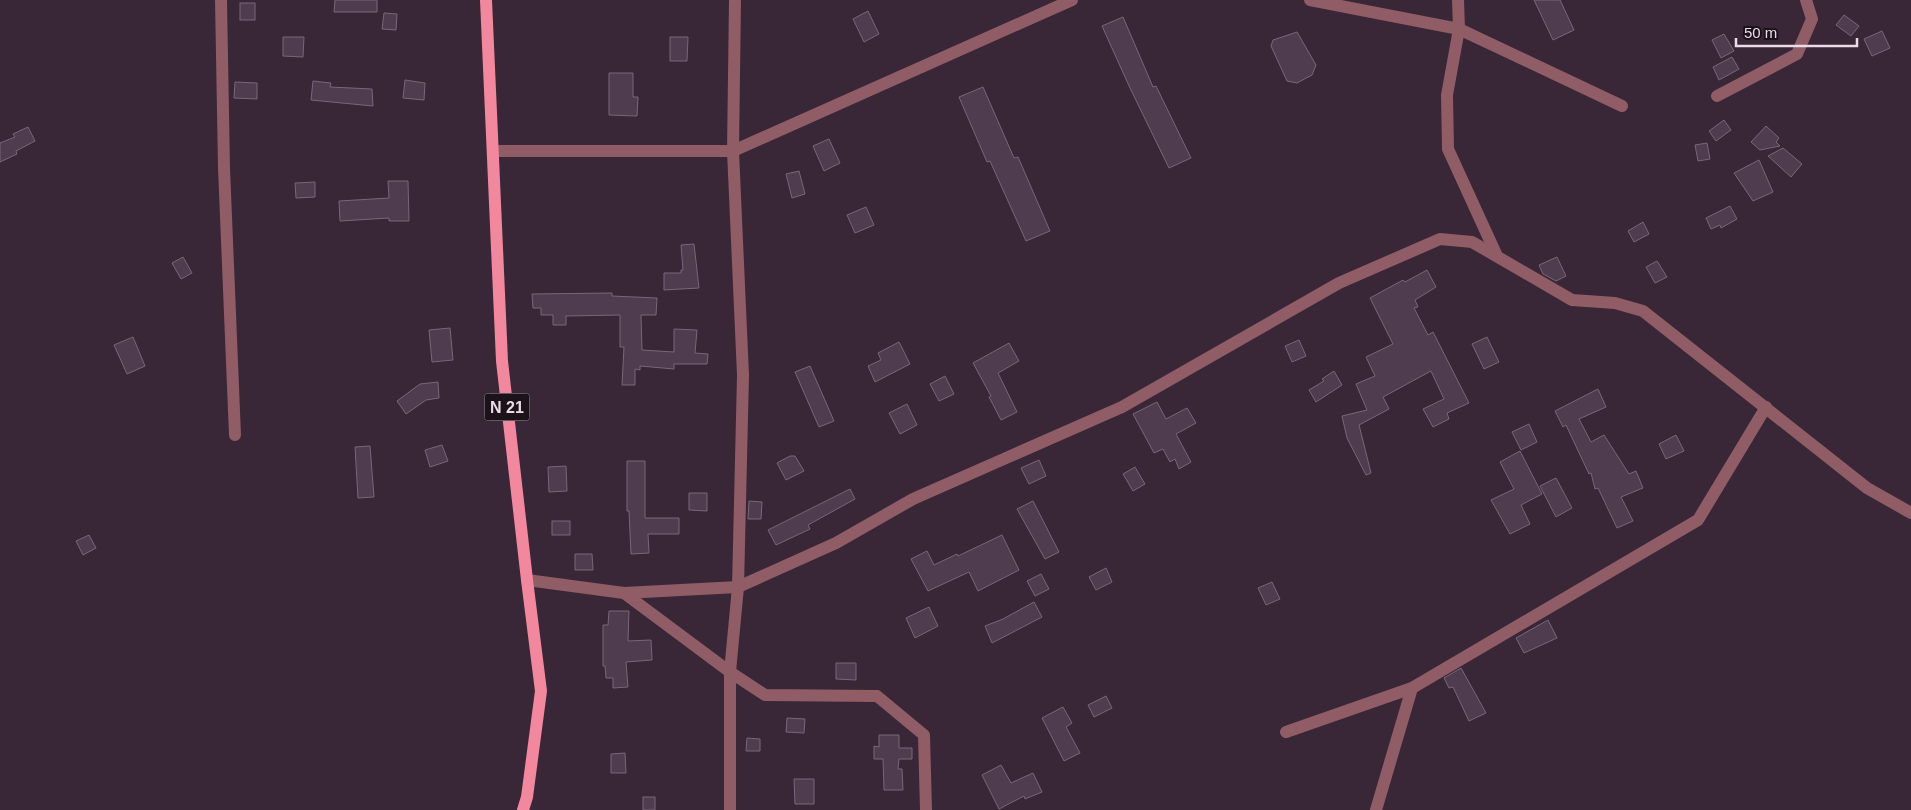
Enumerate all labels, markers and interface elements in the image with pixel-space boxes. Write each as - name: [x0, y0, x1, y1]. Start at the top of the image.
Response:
- scale bar: [1736, 15, 1857, 47]
- text: 50 m: [1744, 24, 1777, 41]
- road number: N 21: [484, 394, 530, 421]

